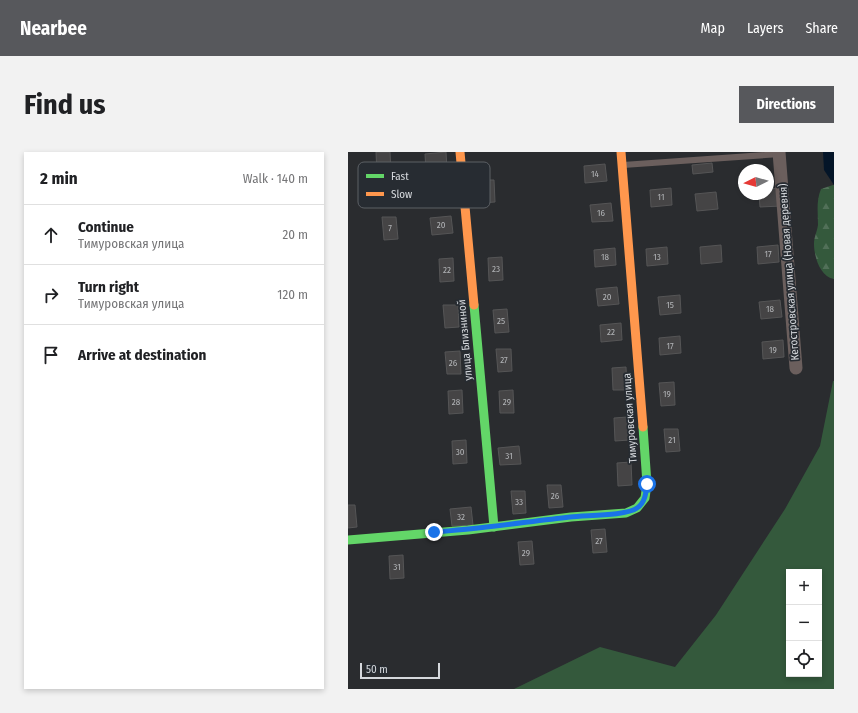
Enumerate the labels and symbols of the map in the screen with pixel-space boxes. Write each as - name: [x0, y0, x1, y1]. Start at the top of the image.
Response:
- legend: [358, 162, 490, 208]
- north arrow: [738, 164, 774, 200]
- house number: 14: [591, 169, 600, 179]
- text: Fast: [391, 170, 409, 183]
- street label: Кегостровская улица (Новая деревня): [776, 183, 802, 361]
- text: Slow: [391, 188, 412, 201]
- house number: 11: [658, 192, 664, 202]
- house number: 16: [597, 208, 606, 218]
- house number: 20: [437, 220, 446, 230]
- house number: 7: [388, 223, 392, 233]
- house number: 17: [764, 249, 772, 259]
- house number: 18: [601, 252, 610, 262]
- house number: 13: [653, 252, 661, 262]
- house number: 23: [492, 264, 500, 274]
- house number: 22: [443, 265, 451, 275]
- house number: 20: [603, 292, 612, 302]
- street label: улица Близниной: [455, 299, 475, 381]
- house number: 15: [666, 300, 674, 310]
- house number: 18: [766, 304, 775, 314]
- house number: 25: [497, 316, 505, 326]
- house number: 22: [607, 327, 615, 337]
- house number: 17: [666, 341, 674, 351]
- house number: 19: [769, 345, 777, 355]
- house number: 27: [500, 355, 508, 365]
- house number: 26: [449, 358, 458, 368]
- street label: Тимуровская улица: [620, 373, 640, 463]
- house number: 19: [663, 389, 671, 399]
- house number: 28: [452, 397, 461, 407]
- house number: 29: [503, 397, 511, 407]
- house number: 21: [668, 435, 676, 445]
- house number: 30: [456, 447, 465, 457]
- house number: 31: [505, 451, 513, 461]
- route start: [638, 475, 656, 493]
- house number: 26: [551, 491, 560, 501]
- house number: 33: [515, 497, 523, 507]
- house number: 32: [457, 512, 465, 522]
- route end: [425, 523, 443, 541]
- house number: 27: [595, 536, 603, 546]
- house number: 29: [522, 548, 530, 558]
- house number: 31: [393, 562, 401, 572]
- scale bar: [360, 661, 440, 680]

